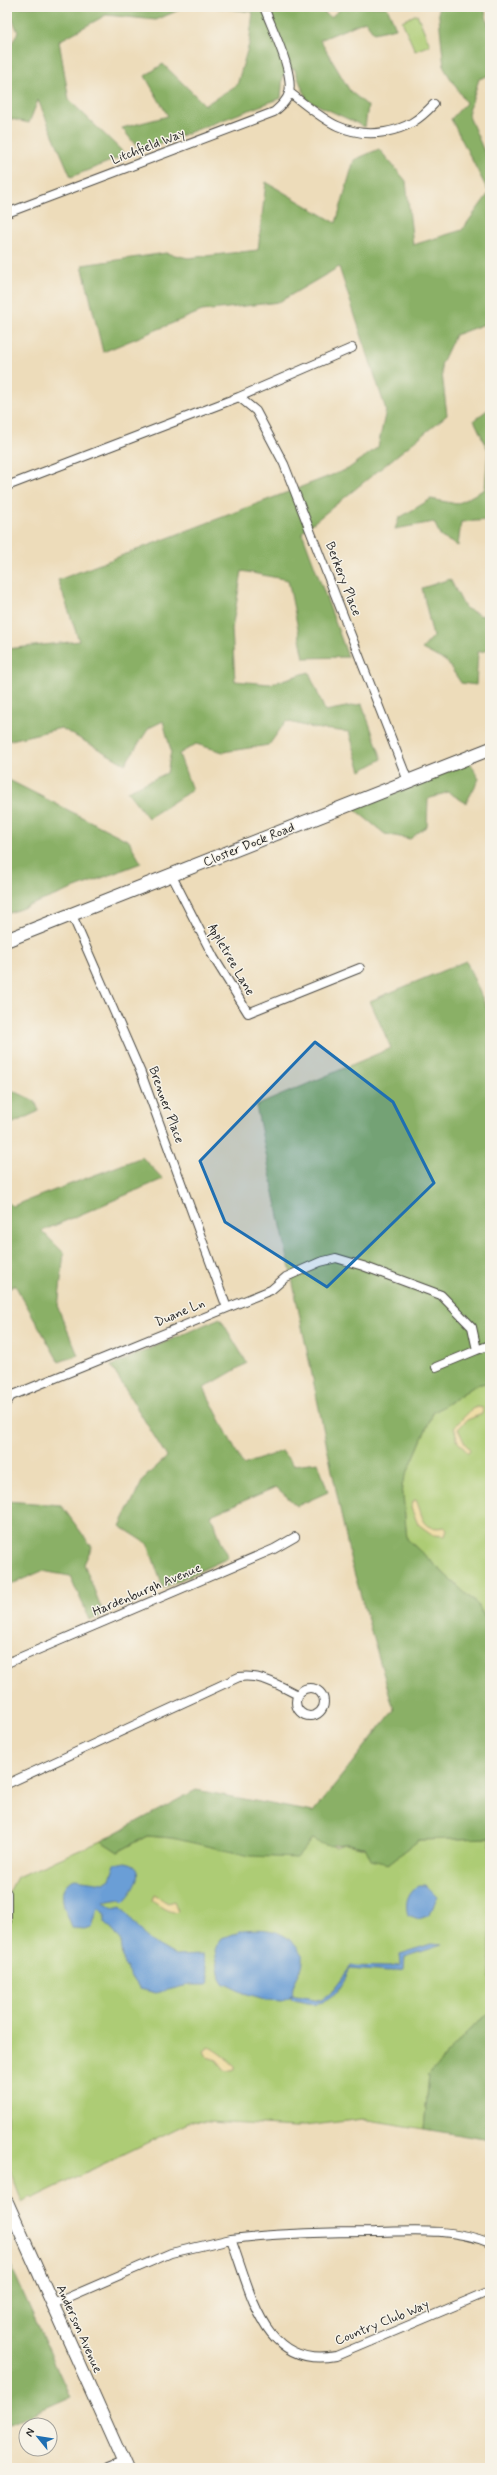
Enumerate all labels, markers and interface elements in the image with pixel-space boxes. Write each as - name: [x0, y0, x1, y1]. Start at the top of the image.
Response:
- street label: Litchfield Way: [109, 125, 187, 169]
- street label: Berkery Place: [321, 539, 365, 619]
- street label: Closter Dock Road: [201, 819, 297, 871]
- street label: Appletree Lane: [203, 921, 258, 1000]
- street label: Brenner Place: [144, 1064, 188, 1146]
- street label: Duane Ln: [153, 1295, 207, 1331]
- street label: Hardenburgh Avenue: [90, 1559, 204, 1621]
- street label: Anderson Avenue: [52, 2282, 106, 2376]
- street label: Country Club Way: [333, 2296, 431, 2350]
- north arrow: [18, 2417, 58, 2457]
- text: N: [22, 2426, 38, 2439]

